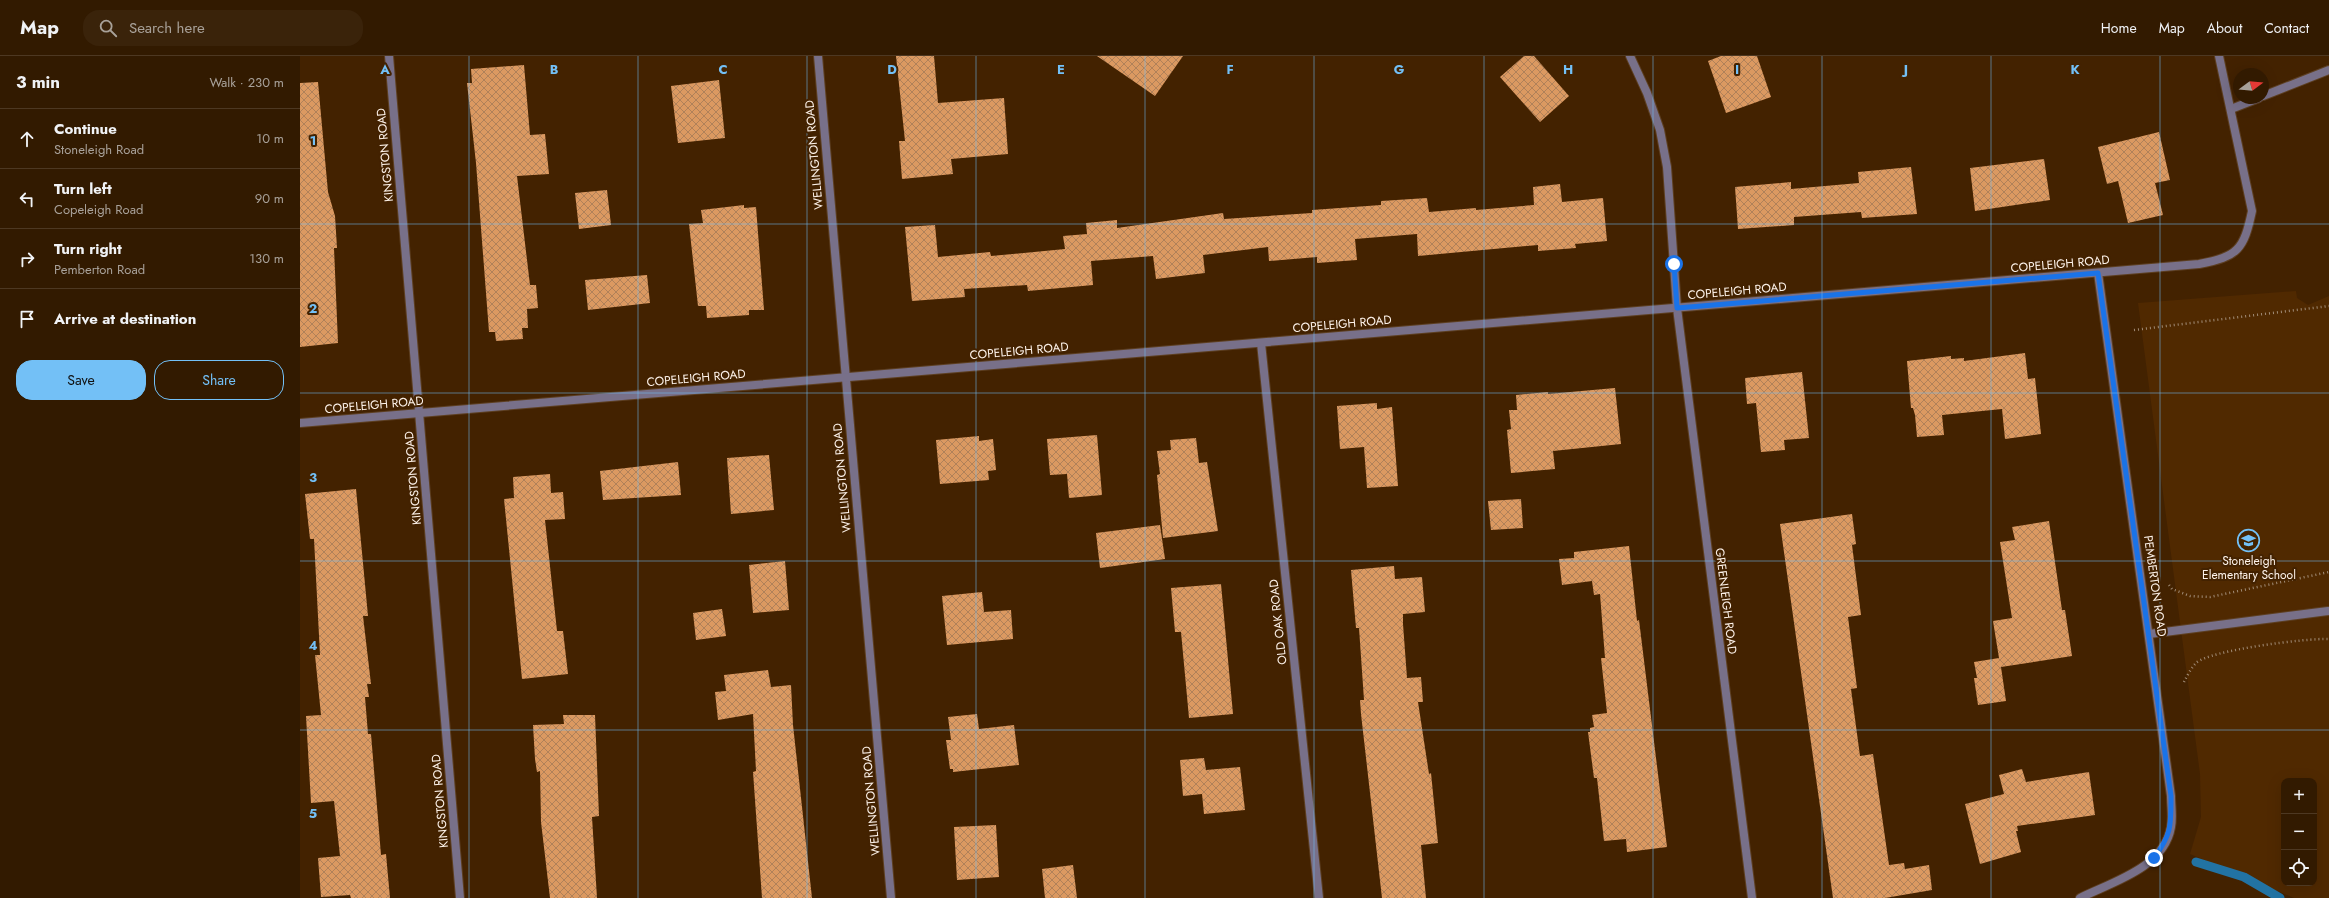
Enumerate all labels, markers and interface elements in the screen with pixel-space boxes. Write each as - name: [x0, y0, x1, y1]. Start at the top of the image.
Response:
- search box: [83, 10, 363, 46]
- text: Map: [20, 14, 59, 41]
- icon: search: [97, 17, 119, 39]
- text: Search here: [129, 17, 205, 39]
- text: Home: [2101, 18, 2137, 38]
- text: Map: [2159, 18, 2185, 38]
- text: About: [2207, 18, 2242, 38]
- text: Contact: [2264, 18, 2309, 38]
- text: A: [379, 60, 390, 79]
- text: B: [550, 60, 559, 79]
- text: C: [718, 60, 728, 79]
- text: D: [887, 60, 897, 79]
- text: E: [1057, 60, 1065, 79]
- text: F: [1226, 60, 1234, 79]
- text: G: [1394, 60, 1405, 79]
- text: H: [1563, 60, 1573, 79]
- text: I: [1735, 60, 1739, 79]
- text: J: [1901, 60, 1908, 79]
- text: K: [2070, 60, 2080, 79]
- north arrow: [2233, 68, 2269, 104]
- text: 3 min: [16, 70, 60, 94]
- text: Walk · 230 m: [209, 73, 284, 92]
- street label: WELLINGTON ROAD: [800, 100, 828, 210]
- street label: KINGSTON ROAD: [372, 107, 398, 203]
- text: Continue: [54, 118, 117, 140]
- icon: ahead: [16, 128, 38, 150]
- text: 10 m: [256, 129, 284, 148]
- text: 1: [310, 131, 316, 150]
- text: Stoneleigh Road: [54, 140, 144, 159]
- text: Turn left: [54, 178, 112, 200]
- icon: left: [16, 188, 38, 210]
- text: 90 m: [255, 189, 284, 208]
- text: Copeleigh Road: [54, 200, 143, 219]
- text: Turn right: [54, 238, 122, 260]
- icon: right: [16, 248, 38, 270]
- text: 130 m: [249, 249, 284, 268]
- street label: COPELEIGH ROAD: [2010, 251, 2110, 277]
- route start: [1665, 255, 1683, 273]
- text: Pemberton Road: [54, 260, 145, 279]
- street label: COPELEIGH ROAD: [1687, 278, 1787, 304]
- text: 2: [309, 299, 317, 318]
- icon: arrive: [16, 308, 38, 330]
- text: Arrive at destination: [54, 308, 196, 330]
- street label: COPELEIGH ROAD: [1292, 311, 1392, 337]
- street label: COPELEIGH ROAD: [969, 338, 1069, 364]
- button: Save: [16, 360, 146, 400]
- button: Share: [154, 360, 284, 400]
- street label: COPELEIGH ROAD: [646, 365, 746, 391]
- street label: COPELEIGH ROAD: [324, 392, 424, 418]
- street label: WELLINGTON ROAD: [828, 423, 856, 533]
- street label: KINGSTON ROAD: [400, 430, 426, 526]
- text: 3: [309, 468, 317, 487]
- school or university icon: Stoneleigh Elementary School: [2236, 527, 2262, 553]
- street label: PEMBERTON ROAD: [2139, 534, 2171, 638]
- street label: GREENLEIGH ROAD: [1711, 547, 1741, 655]
- place label: Stoneleigh Elementary School: [2202, 552, 2296, 584]
- street label: OLD OAK ROAD: [1265, 578, 1291, 666]
- text: 4: [308, 636, 318, 655]
- street label: WELLINGTON ROAD: [857, 746, 885, 856]
- street label: KINGSTON ROAD: [427, 753, 453, 849]
- map controls: [2281, 778, 2317, 886]
- button: +: [2281, 778, 2317, 814]
- text: 5: [309, 804, 317, 823]
- button: −: [2281, 814, 2317, 850]
- route end: [2145, 849, 2163, 867]
- button: locate: [2281, 850, 2317, 886]

